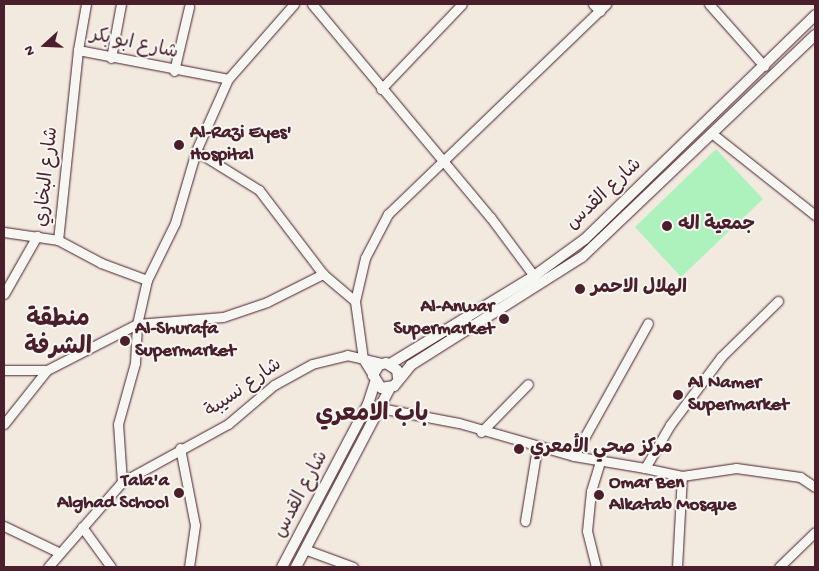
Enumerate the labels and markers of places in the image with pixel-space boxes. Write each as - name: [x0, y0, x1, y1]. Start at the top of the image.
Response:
- place label: Al-Razi Eyes' Hospital: [190, 123, 292, 167]
- marker: Al-Razi Eyes' Hospital: [172, 138, 186, 152]
- place label: جمعية اله: [678, 215, 755, 237]
- marker: جمعية اله: [660, 219, 674, 233]
- place label: الهلال الاحمر: [591, 278, 687, 300]
- marker: الهلال الاحمر: [573, 282, 587, 296]
- place label: Al-Anwar Supermarket: [394, 297, 494, 341]
- marker: Al-Anwar Supermarket: [498, 313, 510, 325]
- place label: Al-Shurafa Supermarket: [135, 319, 235, 363]
- marker: Al-Shurafa Supermarket: [119, 335, 131, 347]
- place label: Al Namer Supermarket: [688, 373, 788, 417]
- marker: Al Namer Supermarket: [672, 389, 684, 401]
- place label: مركز صحي الأمعري: [530, 438, 672, 460]
- marker: مركز صحي الأمعري: [512, 442, 526, 456]
- place label: Tala'a Alghad School: [57, 471, 169, 515]
- place label: Omar Ben Alkatab Mosque: [609, 473, 736, 517]
- marker: Tala'a Alghad School: [173, 487, 185, 499]
- marker: Omar Ben Alkatab Mosque: [593, 489, 605, 501]

